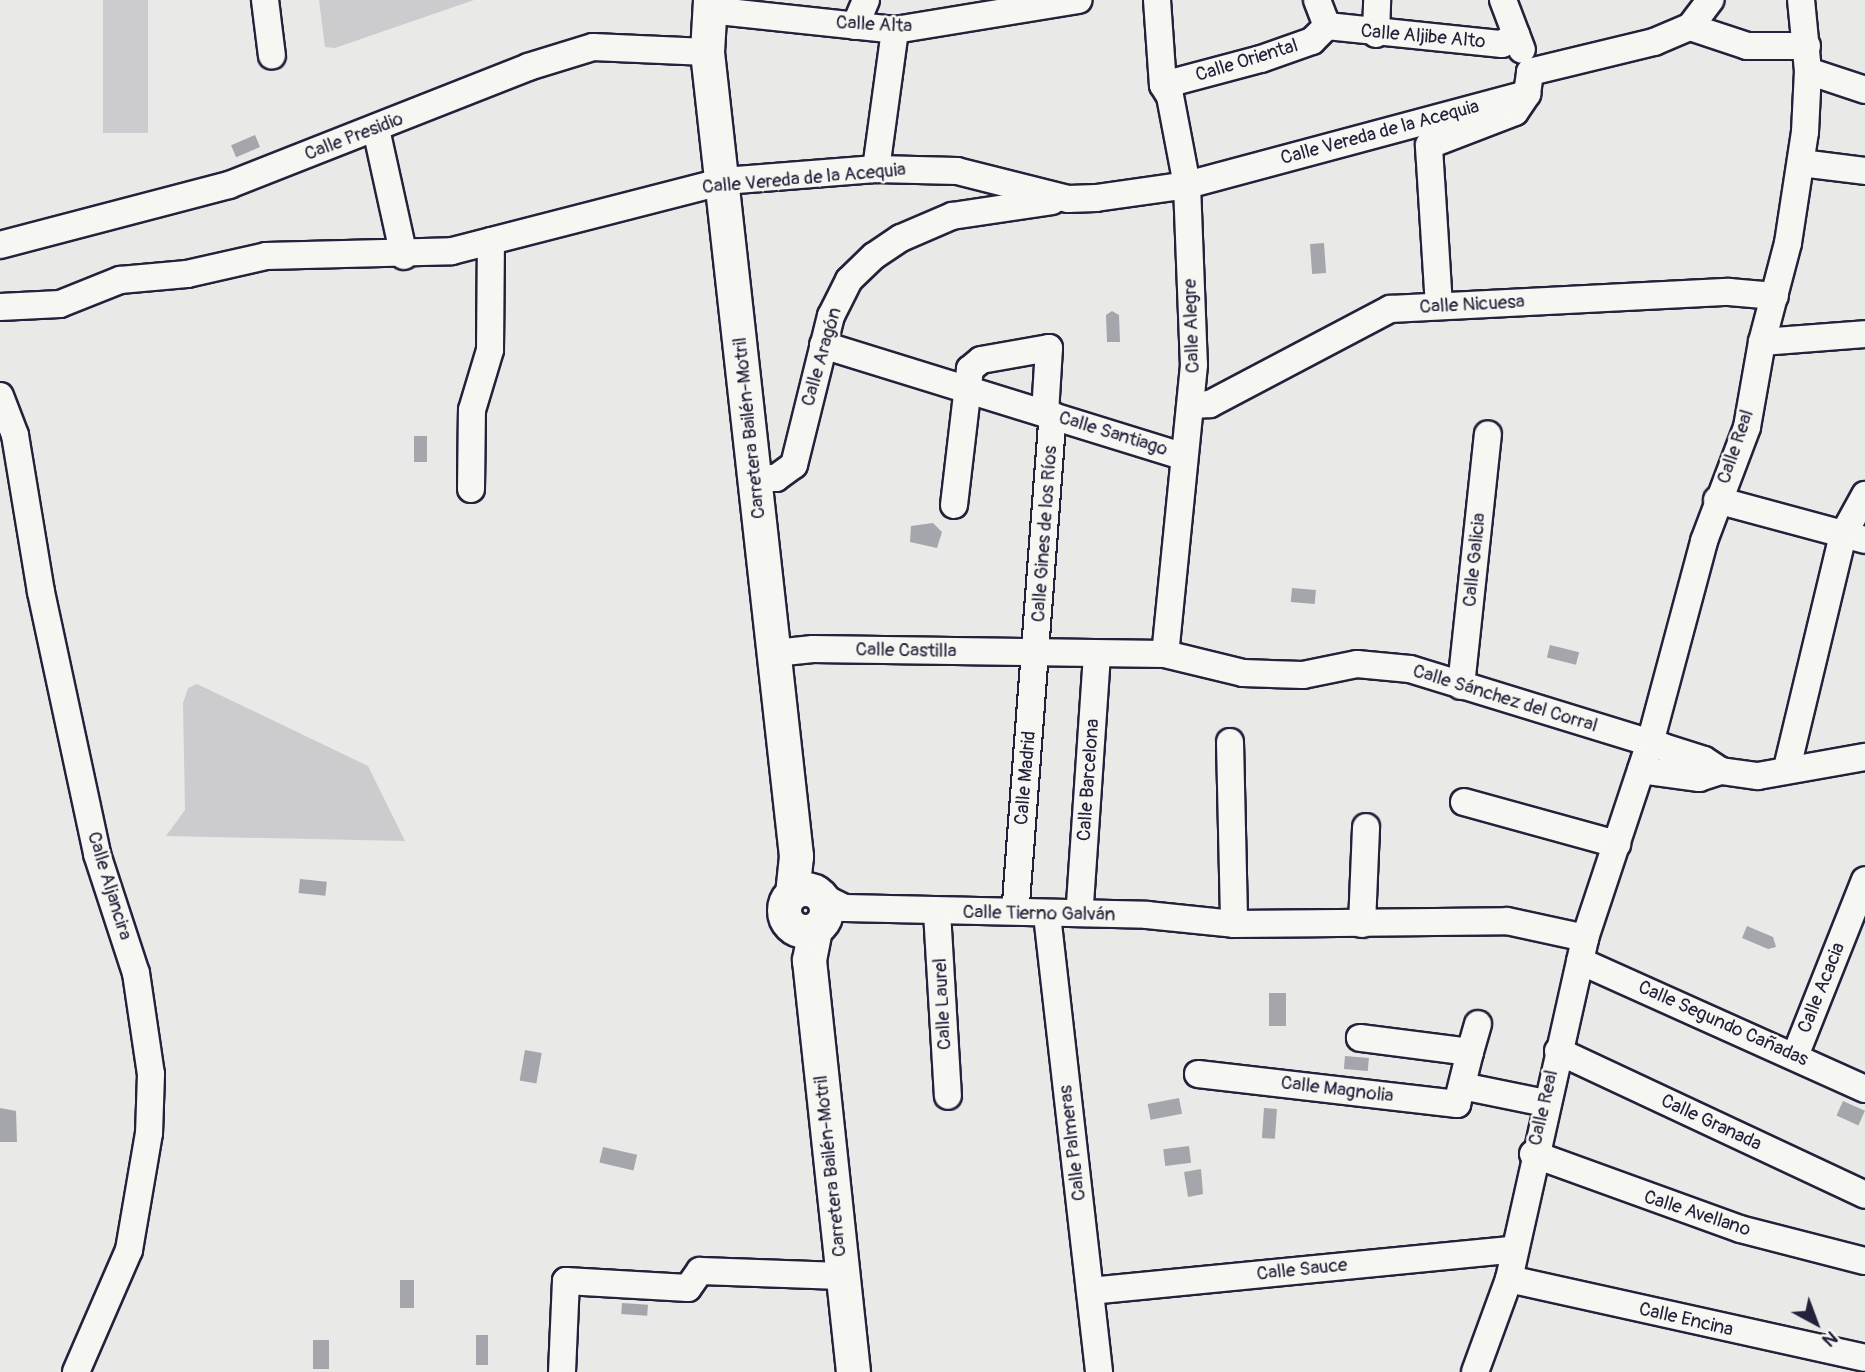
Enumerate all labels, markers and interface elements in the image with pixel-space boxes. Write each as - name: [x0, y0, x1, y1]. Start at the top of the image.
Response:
- street label: Calle Alta: [835, 12, 913, 38]
- street label: Calle Aljibe Alto: [1360, 20, 1486, 54]
- street label: Calle Oriental: [1193, 35, 1301, 87]
- street label: Calle Vereda de la Acequia: [1278, 96, 1482, 170]
- street label: Calle Presidio: [301, 108, 407, 166]
- street label: Calle Vereda de la Acequia: [701, 159, 907, 199]
- street label: Calle Alegre: [1179, 278, 1205, 374]
- street label: Calle Nicuesa: [1419, 291, 1525, 319]
- street label: Calle Aragón: [797, 305, 847, 409]
- street label: Carretera Bailén-Motril: [729, 336, 771, 520]
- street label: Calle Santiago: [1056, 407, 1170, 461]
- street label: Calle Real: [1713, 407, 1759, 487]
- street label: Calle Gines de los Ríos: [1027, 445, 1063, 623]
- street label: Calle Galicia: [1459, 512, 1491, 608]
- street label: Calle Castilla: [855, 639, 957, 663]
- street label: Calle Sánchez del Corral: [1410, 660, 1600, 738]
- street label: Calle Barcelona: [1073, 718, 1105, 842]
- street label: Calle Madrid: [1011, 730, 1041, 826]
- street label: Calle Aljancira: [82, 829, 136, 943]
- street label: Calle Tierno Galván: [962, 901, 1116, 927]
- street label: Calle Acacia: [1793, 939, 1851, 1037]
- street label: Calle Laurel: [929, 957, 957, 1051]
- street label: Calle Segundo Cañadas: [1634, 976, 1812, 1072]
- street label: Calle Real: [1524, 1068, 1564, 1148]
- street label: Calle Magnolia: [1279, 1072, 1395, 1108]
- street label: Carretera Bailén-Motril: [810, 1074, 852, 1258]
- street label: Calle Palmeras: [1055, 1084, 1091, 1202]
- street label: Calle Granada: [1657, 1090, 1765, 1156]
- street label: Calle Avellano: [1641, 1186, 1753, 1242]
- street label: Calle Sauce: [1255, 1254, 1349, 1286]
- north arrow: [1781, 1288, 1851, 1358]
- street label: Calle Encina: [1637, 1298, 1735, 1342]
- text: N: [1817, 1326, 1843, 1352]

